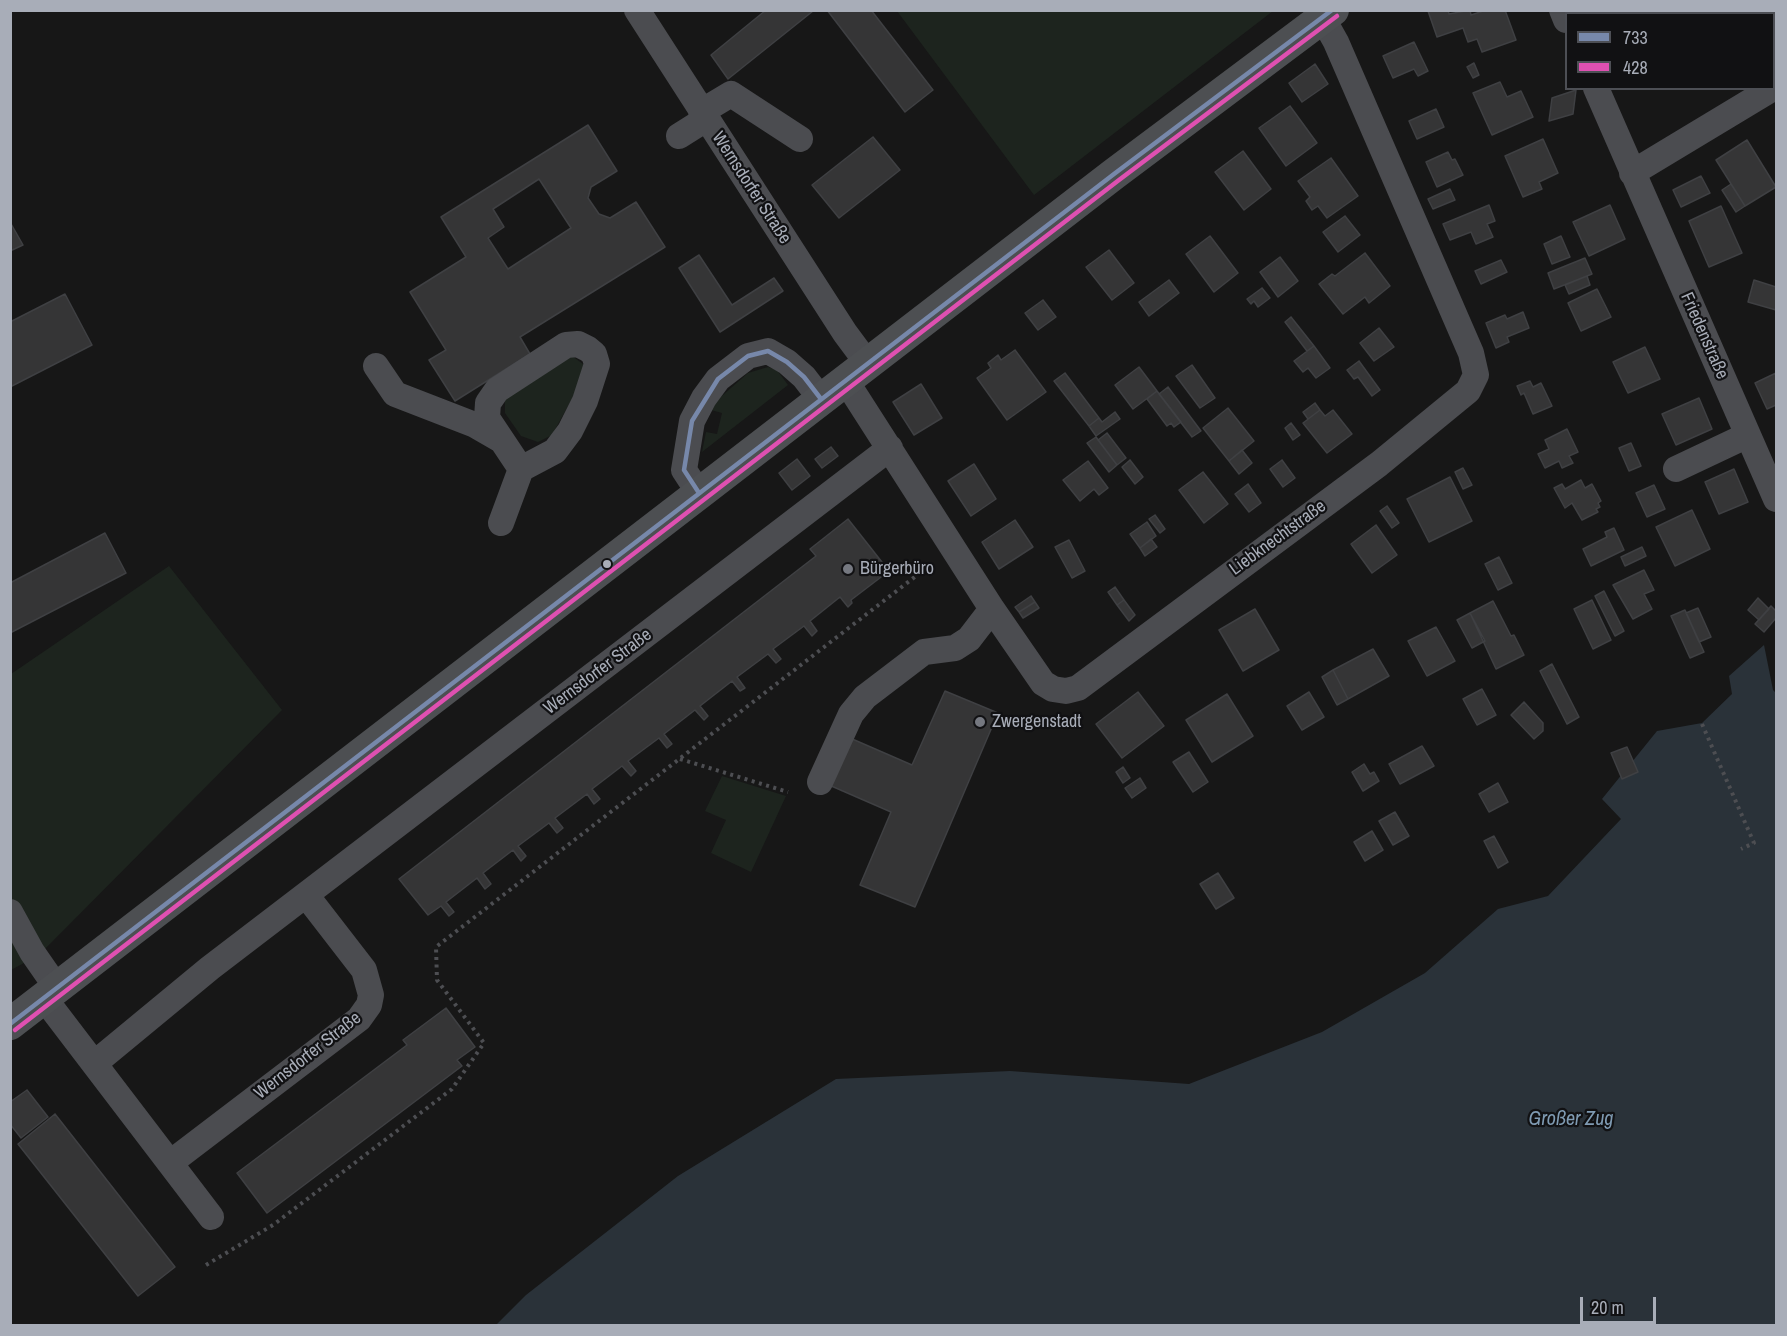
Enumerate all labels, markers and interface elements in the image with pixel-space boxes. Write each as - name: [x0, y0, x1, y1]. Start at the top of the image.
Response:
- legend: [1565, 12, 1775, 90]
- text: 733: [1623, 25, 1648, 50]
- text: 428: [1623, 55, 1648, 80]
- street label: Wernsdorfer Straße: [707, 128, 795, 248]
- street label: Friedenstraße: [1675, 289, 1733, 383]
- street label: Liebknechtstraße: [1226, 496, 1330, 580]
- unlabelled marker: [601, 558, 613, 570]
- place label: Bürgerbüro: [860, 558, 934, 580]
- marker: Bürgerbüro: [841, 562, 855, 576]
- street label: Wernsdorfer Straße: [540, 624, 656, 720]
- place label: Zwergenstadt: [992, 711, 1081, 733]
- marker: Zwergenstadt: [973, 715, 987, 729]
- street label: Wernsdorfer Straße: [250, 1008, 366, 1104]
- water label: Großer Zug: [1529, 1108, 1613, 1132]
- scale bar: [1583, 1285, 1660, 1323]
- text: 20 m: [1591, 1295, 1624, 1320]

